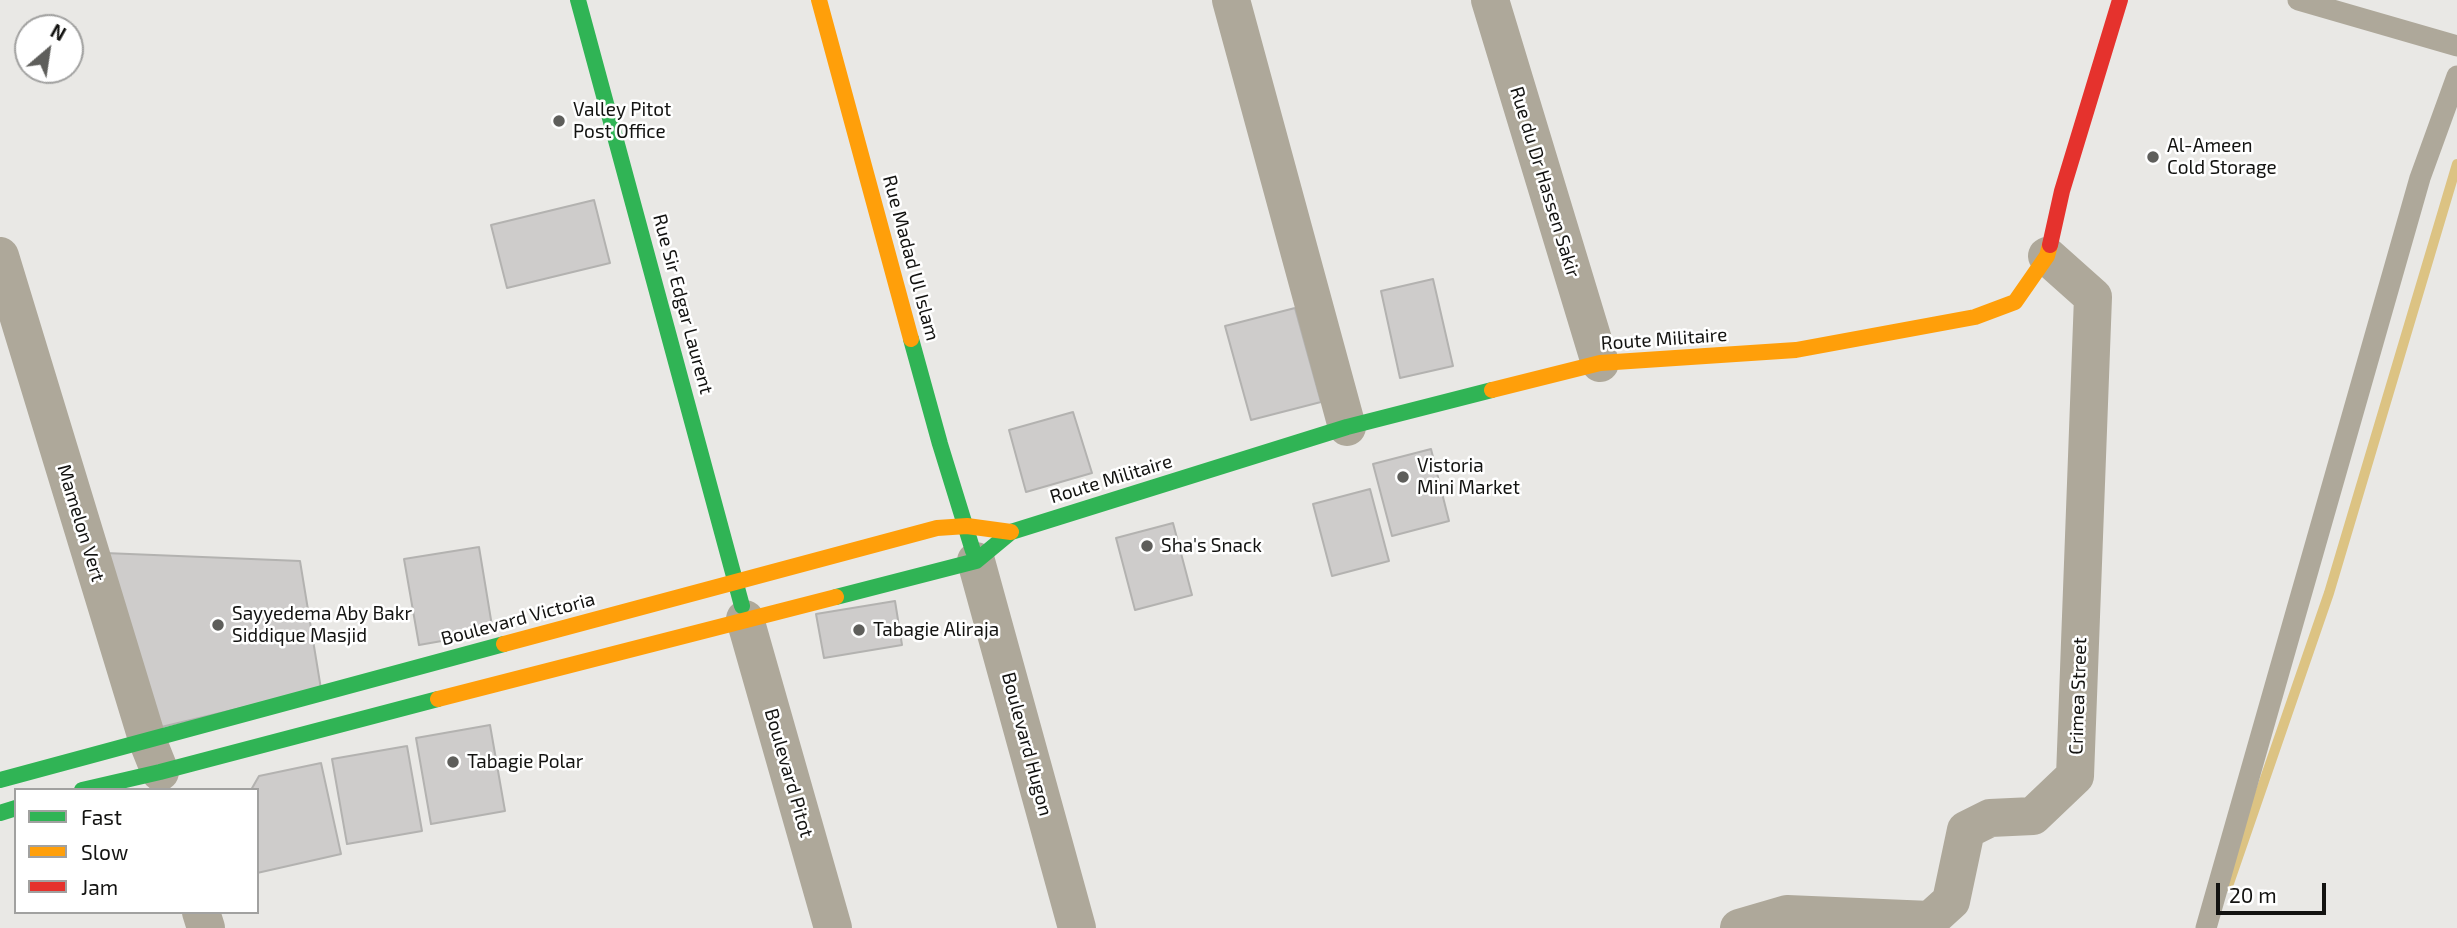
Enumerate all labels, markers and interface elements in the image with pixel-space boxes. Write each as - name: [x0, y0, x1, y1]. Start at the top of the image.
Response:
- north arrow: [14, 14, 84, 84]
- text: N: [47, 19, 70, 45]
- street label: Rue du Dr Hassen Sakir: [1505, 84, 1585, 280]
- place label: Valley Pitot Post Office: [573, 99, 671, 143]
- marker: Valley Pitot Post Office: [551, 113, 567, 129]
- place label: Al-Ameen Cold Storage: [2167, 135, 2277, 179]
- marker: Al-Ameen Cold Storage: [2145, 149, 2161, 165]
- street label: Rue Madad Ul Islam: [878, 173, 944, 343]
- street label: Rue Sir Edgar Laurent: [648, 211, 718, 397]
- street label: Route Militaire: [1600, 323, 1728, 355]
- street label: Route Militaire: [1047, 450, 1175, 508]
- place label: Vistoria Mini Market: [1417, 455, 1520, 499]
- street label: Mamelon Vert: [52, 462, 110, 584]
- marker: Vistoria Mini Market: [1395, 469, 1411, 485]
- place label: Sha's Snack: [1161, 535, 1262, 557]
- marker: Sha's Snack: [1139, 538, 1155, 554]
- street label: Boulevard Victoria: [438, 587, 598, 651]
- place label: Sayyedema Aby Bakr Siddique Masjid: [232, 603, 412, 647]
- marker: Sayyedema Aby Bakr Siddique Masjid: [210, 617, 226, 633]
- place label: Tabagie Aliraja: [873, 619, 999, 641]
- marker: Tabagie Aliraja: [851, 622, 867, 638]
- street label: Crimea Street: [2065, 637, 2091, 755]
- street label: Boulevard Hugon: [997, 670, 1057, 818]
- street label: Boulevard Pitot: [760, 706, 818, 840]
- place label: Tabagie Polar: [467, 751, 583, 773]
- marker: Tabagie Polar: [445, 754, 461, 770]
- legend: [14, 788, 259, 914]
- text: Fast: [81, 804, 122, 829]
- text: Slow: [81, 839, 128, 864]
- scale bar: [2219, 869, 2329, 913]
- text: Jam: [81, 874, 118, 899]
- text: 20 m: [2229, 882, 2277, 907]

